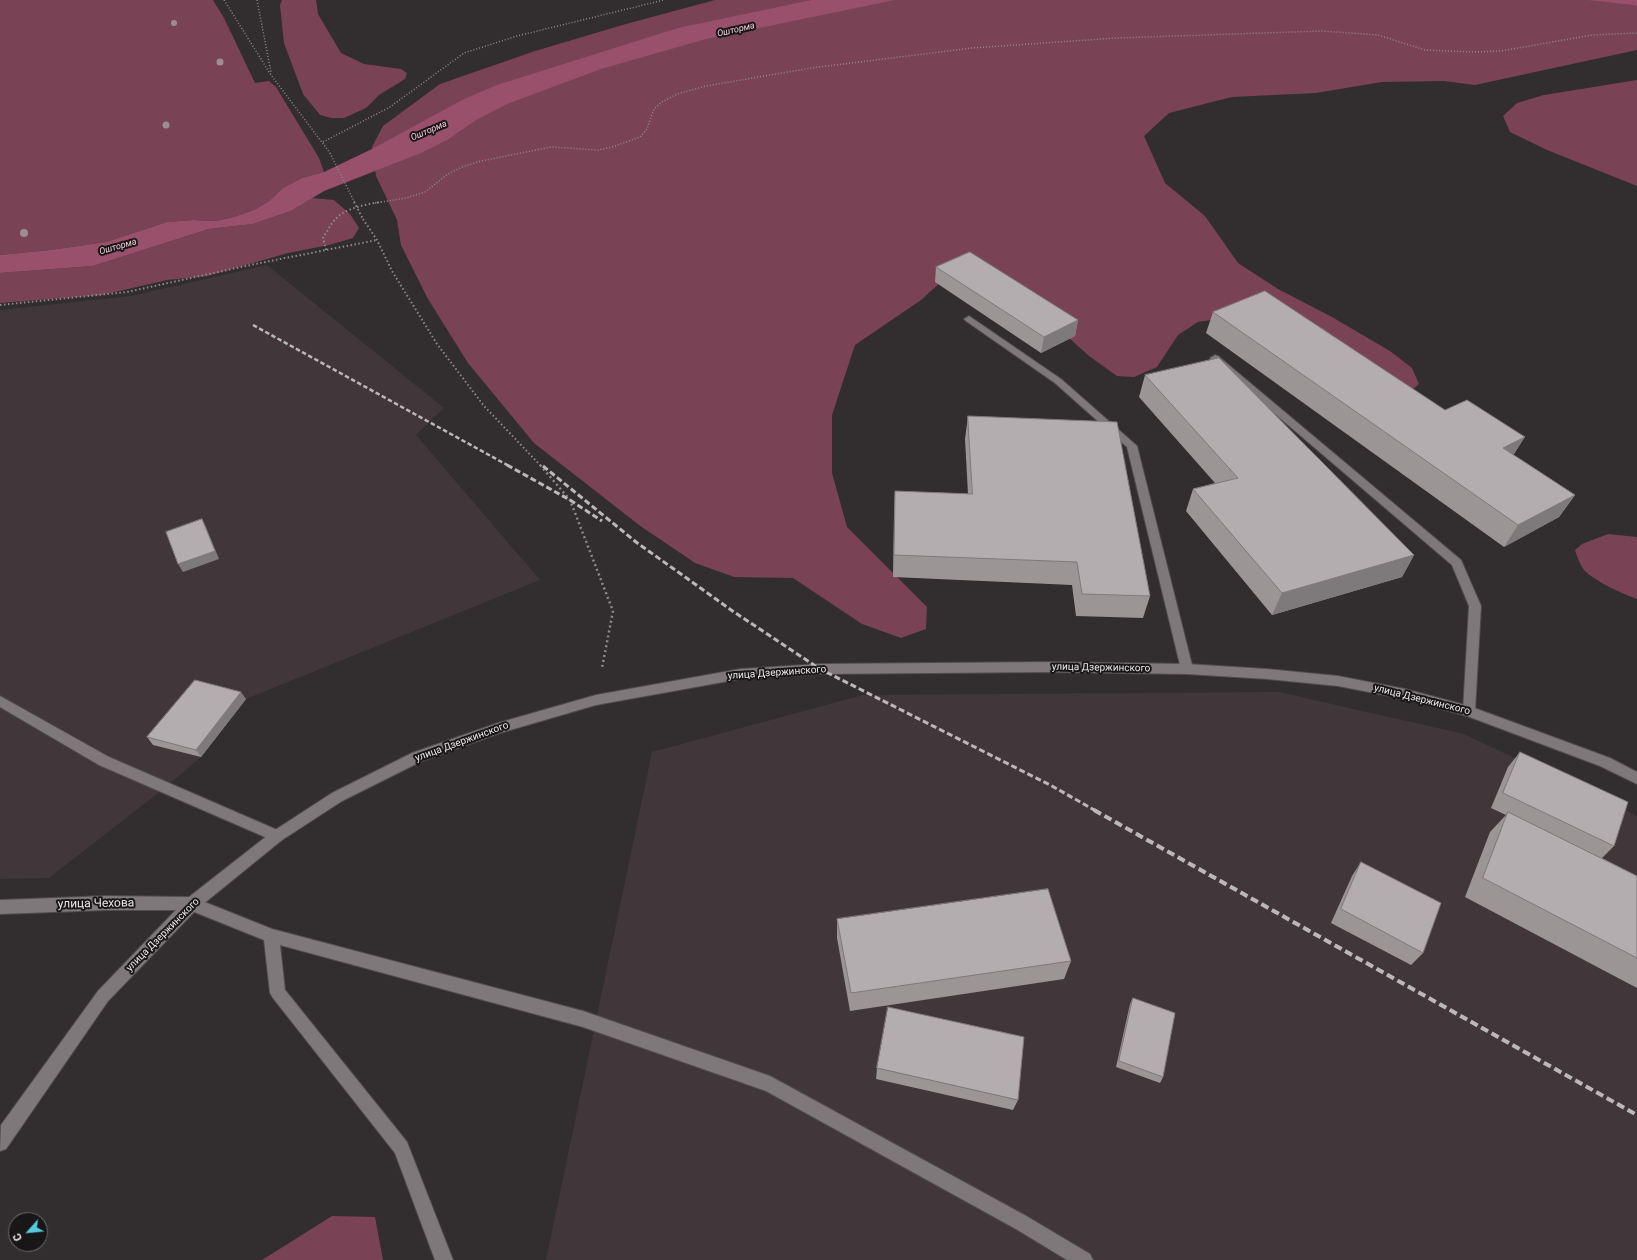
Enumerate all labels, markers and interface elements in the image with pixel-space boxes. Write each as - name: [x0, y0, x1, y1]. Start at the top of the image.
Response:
- water label: Ошторма: [716, 20, 756, 40]
- water label: Ошторма: [409, 119, 449, 143]
- water label: Ошторма: [98, 237, 138, 257]
- street label: улица Дзержинского: [1052, 661, 1150, 675]
- street label: улица Дзержинского: [727, 664, 827, 682]
- street label: улица Дзержинского: [1373, 682, 1471, 718]
- street label: улица Дзержинского: [414, 719, 510, 765]
- street label: улица Чехова: [58, 896, 134, 912]
- street label: улица Дзержинского: [124, 896, 202, 974]
- north arrow: [8, 1212, 48, 1252]
- text: С: [10, 1231, 25, 1243]

